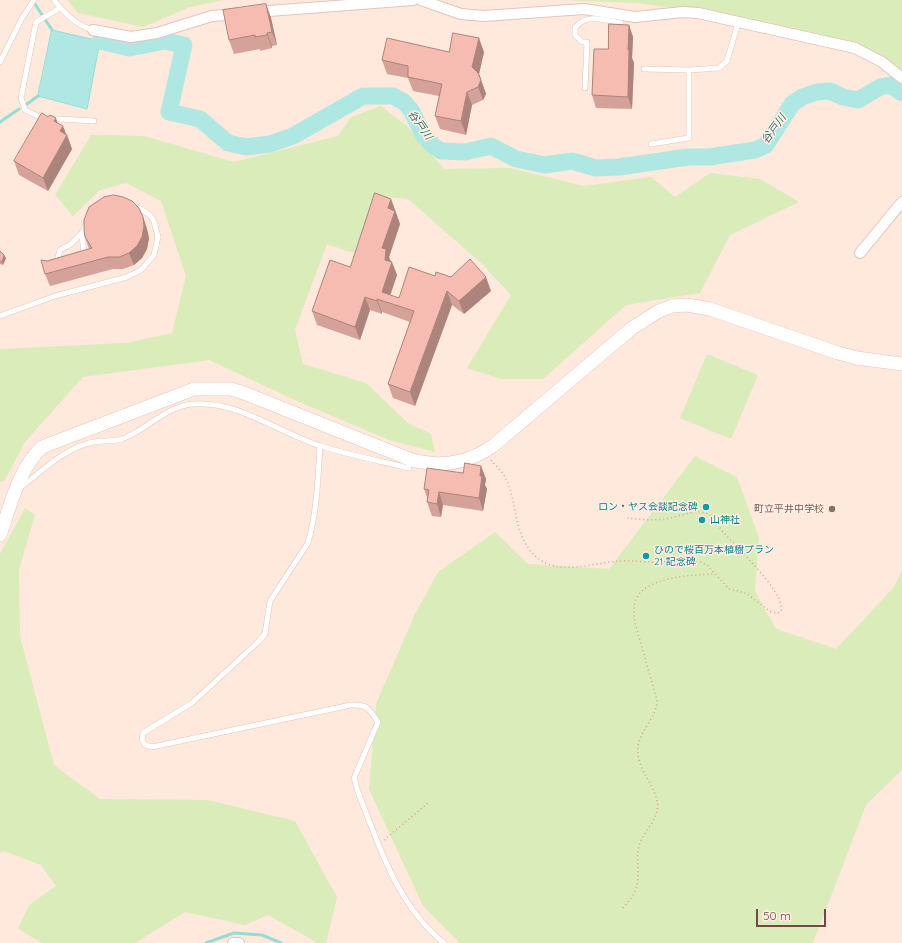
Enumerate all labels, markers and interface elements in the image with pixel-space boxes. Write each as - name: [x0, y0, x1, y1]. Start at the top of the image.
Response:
- water label: 谷戸川: [405, 108, 435, 142]
- water label: 谷戸川: [759, 112, 789, 146]
- place label: ロン・ヤス会談記念碑: [598, 501, 698, 513]
- marker: ロン・ヤス会談記念碑: [701, 502, 711, 512]
- place label: 町立平井中学校: [754, 503, 824, 515]
- marker: 町立平井中学校: [827, 504, 837, 514]
- place label: 山神社: [710, 514, 740, 526]
- marker: 山神社: [697, 515, 707, 525]
- place label: ひので桜百万本植樹プラン 21 記念碑: [654, 544, 774, 568]
- marker: ひので桜百万本植樹プラン 21 記念碑: [641, 551, 651, 561]
- scale bar: [758, 901, 828, 927]
- text: 50 m: [763, 908, 791, 923]

